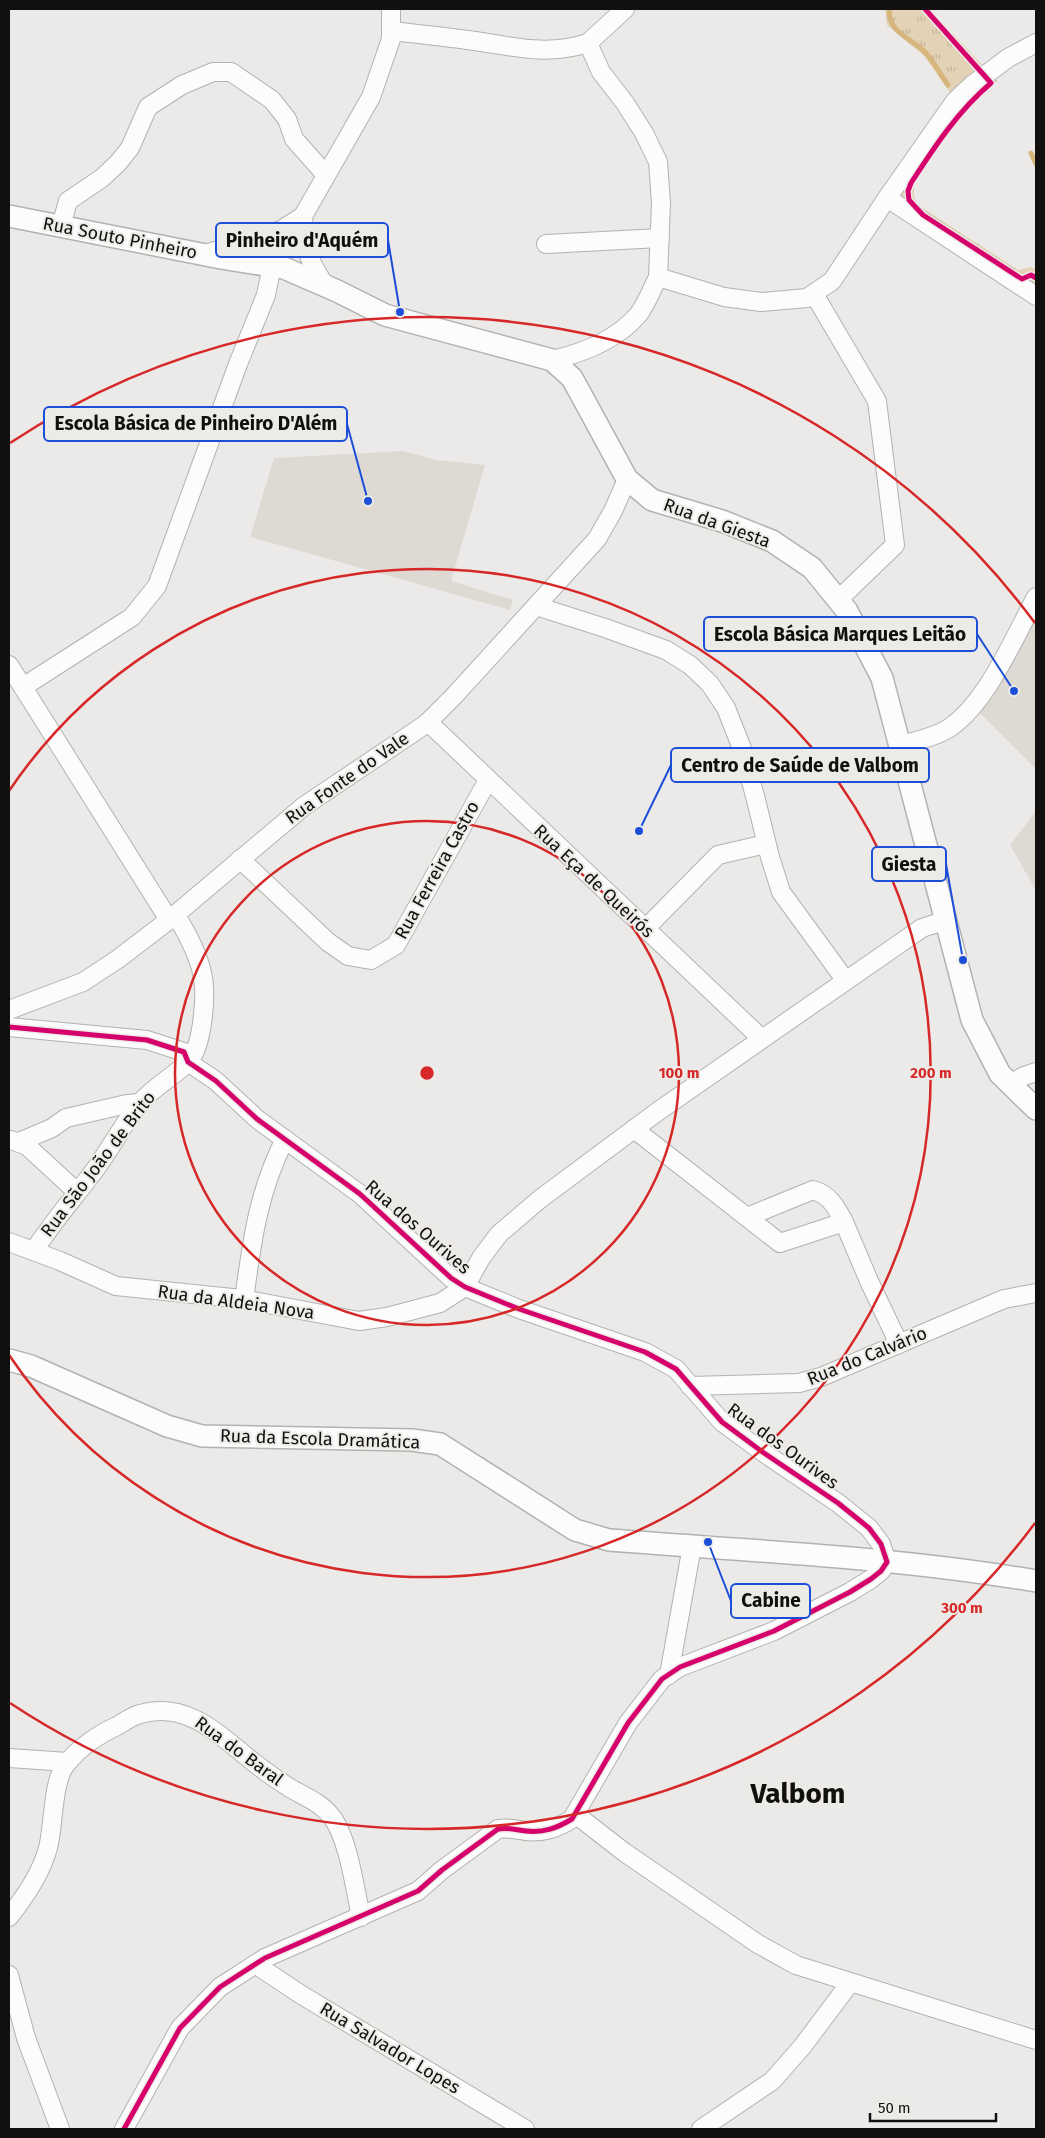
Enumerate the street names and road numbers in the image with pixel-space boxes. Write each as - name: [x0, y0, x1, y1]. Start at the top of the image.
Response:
- street label: Rua Souto Pinheiro: [41, 212, 199, 264]
- street label: Rua da Giesta: [661, 493, 773, 553]
- street label: Rua Fonte do Vale: [281, 727, 413, 829]
- street label: Rua Ferreira Castro: [390, 797, 484, 943]
- street label: Rua Eça de Queirós: [529, 820, 659, 942]
- street label: Rua São João de Brito: [36, 1087, 160, 1241]
- street label: Rua dos Ourives: [361, 1175, 475, 1279]
- street label: Rua da Aldeia Nova: [156, 1280, 316, 1324]
- street label: Rua do Calvário: [804, 1322, 930, 1390]
- street label: Rua dos Ourives: [723, 1398, 843, 1494]
- street label: Rua da Escola Dramática: [219, 1425, 421, 1453]
- street label: Rua do Baral: [190, 1712, 288, 1790]
- street label: Rua Salvador Lopes: [316, 1997, 464, 2099]

